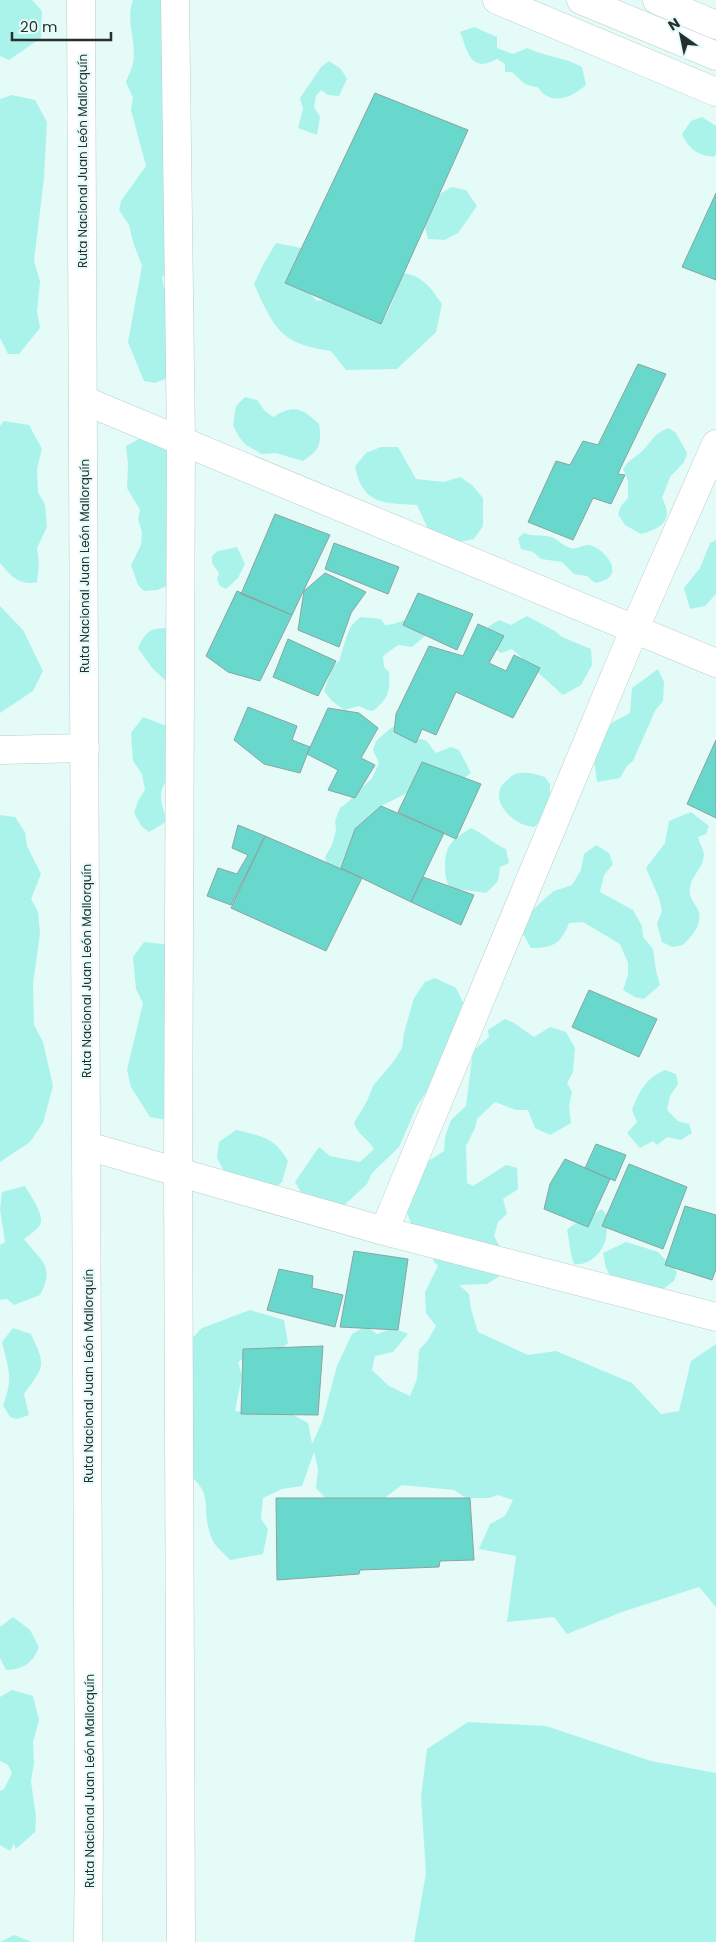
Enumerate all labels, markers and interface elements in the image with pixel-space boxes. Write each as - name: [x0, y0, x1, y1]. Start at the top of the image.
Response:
- scale bar: [12, 10, 111, 42]
- north arrow: [656, 10, 706, 60]
- text: N: [664, 13, 684, 35]
- text: 20 m: [20, 16, 58, 37]
- street label: Ruta Nacional Juan León Mallorquín: [74, 54, 91, 268]
- street label: Ruta Nacional Juan León Mallorquín: [76, 459, 93, 673]
- street label: Ruta Nacional Juan León Mallorquín: [78, 864, 95, 1078]
- street label: Ruta Nacional Juan León Mallorquín: [80, 1269, 97, 1483]
- street label: Ruta Nacional Juan León Mallorquín: [81, 1674, 98, 1888]

